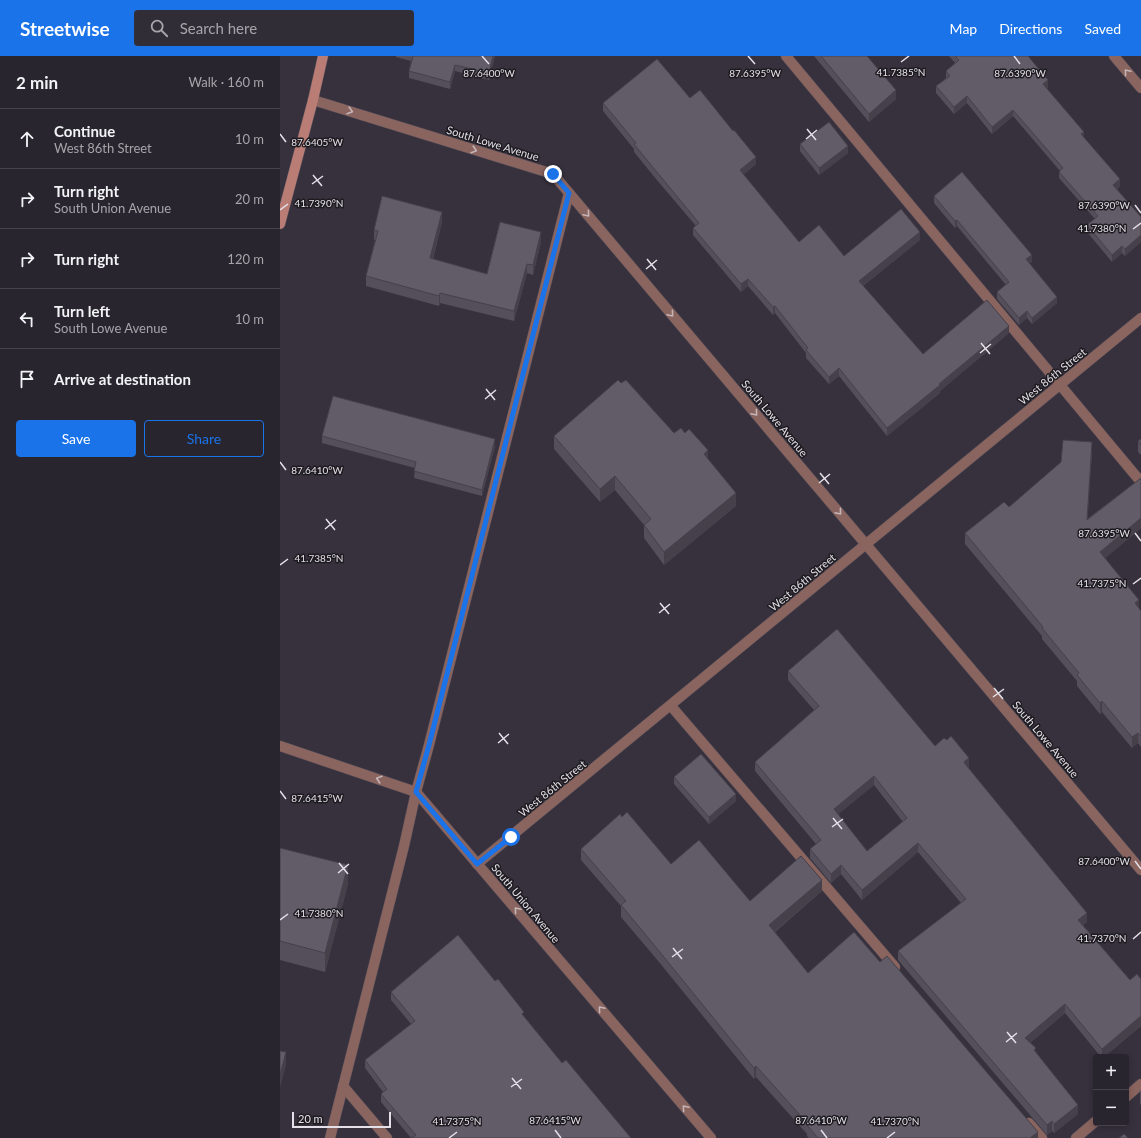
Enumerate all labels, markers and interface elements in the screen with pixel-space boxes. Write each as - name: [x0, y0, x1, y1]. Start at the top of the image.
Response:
- search box: [134, 10, 414, 46]
- text: Streetwise: [20, 17, 110, 40]
- icon: search: [148, 17, 170, 39]
- text: Search here: [180, 19, 257, 37]
- text: Map: [950, 20, 977, 37]
- text: Directions: [999, 20, 1062, 37]
- text: Saved: [1084, 20, 1121, 37]
- text: 41.7385°N: [877, 66, 925, 78]
- text: 87.6400°W: [463, 67, 515, 79]
- text: 87.6395°W: [729, 67, 781, 79]
- text: 87.6390°W: [994, 67, 1046, 79]
- one-way arrow: [1125, 70, 1132, 77]
- text: 2 min: [16, 72, 58, 93]
- text: Walk · 160 m: [188, 74, 264, 90]
- one-way arrow: [346, 106, 353, 115]
- text: Continue: [54, 122, 115, 140]
- street label: South Lowe Avenue: [445, 123, 541, 163]
- icon: ahead: [16, 128, 38, 150]
- text: 10 m: [235, 131, 264, 147]
- text: 87.6405°W: [291, 136, 343, 148]
- text: West 86th Street: [54, 140, 152, 156]
- one-way arrow: [471, 145, 478, 154]
- route end: [544, 165, 562, 183]
- text: Turn right: [54, 182, 119, 200]
- icon: right: [16, 188, 38, 210]
- text: 20 m: [235, 191, 264, 207]
- text: 41.7390°N: [295, 197, 343, 209]
- text: 87.6390°W: [1078, 199, 1130, 211]
- text: South Union Avenue: [54, 200, 171, 216]
- one-way arrow: [582, 210, 589, 217]
- text: 41.7380°N: [1078, 222, 1126, 234]
- icon: right: [16, 248, 38, 270]
- text: Turn right: [54, 250, 119, 268]
- text: 120 m: [227, 251, 264, 267]
- text: Turn left: [54, 302, 110, 320]
- icon: left: [16, 308, 38, 330]
- one-way arrow: [666, 309, 673, 316]
- text: 10 m: [235, 311, 264, 327]
- text: South Lowe Avenue: [54, 320, 167, 336]
- street label: West 86th Street: [1016, 345, 1088, 407]
- icon: arrive: [16, 368, 38, 390]
- text: Arrive at destination: [54, 370, 191, 388]
- street label: South Lowe Avenue: [739, 377, 811, 459]
- one-way arrow: [750, 408, 757, 416]
- button: Save: [16, 420, 136, 457]
- button: Share: [144, 420, 264, 457]
- text: 87.6410°W: [291, 464, 343, 476]
- one-way arrow: [834, 508, 841, 515]
- text: 87.6395°W: [1078, 527, 1130, 539]
- street label: West 86th Street: [766, 550, 838, 614]
- text: 41.7385°N: [295, 552, 343, 564]
- text: 41.7375°N: [1078, 577, 1126, 589]
- street label: South Lowe Avenue: [1010, 698, 1082, 780]
- street label: West 86th Street: [516, 757, 588, 819]
- one-way arrow: [375, 775, 382, 784]
- text: 87.6415°W: [291, 792, 343, 804]
- route start: [502, 828, 520, 846]
- text: 87.6400°W: [1078, 855, 1130, 867]
- street label: South Union Avenue: [489, 861, 563, 945]
- text: 41.7380°N: [295, 907, 343, 919]
- one-way arrow: [514, 908, 521, 915]
- text: 41.7370°N: [1078, 932, 1126, 944]
- one-way arrow: [599, 1007, 606, 1014]
- map controls: [1093, 1054, 1129, 1126]
- button: +: [1093, 1054, 1129, 1090]
- button: −: [1093, 1090, 1129, 1126]
- one-way arrow: [683, 1106, 690, 1113]
- scale bar: [292, 1110, 391, 1129]
- text: 20 m: [298, 1112, 323, 1125]
- text: 87.6415°W: [529, 1114, 581, 1126]
- text: 87.6410°W: [795, 1114, 847, 1126]
- text: 41.7375°N: [433, 1115, 481, 1127]
- text: 41.7370°N: [871, 1115, 919, 1127]

